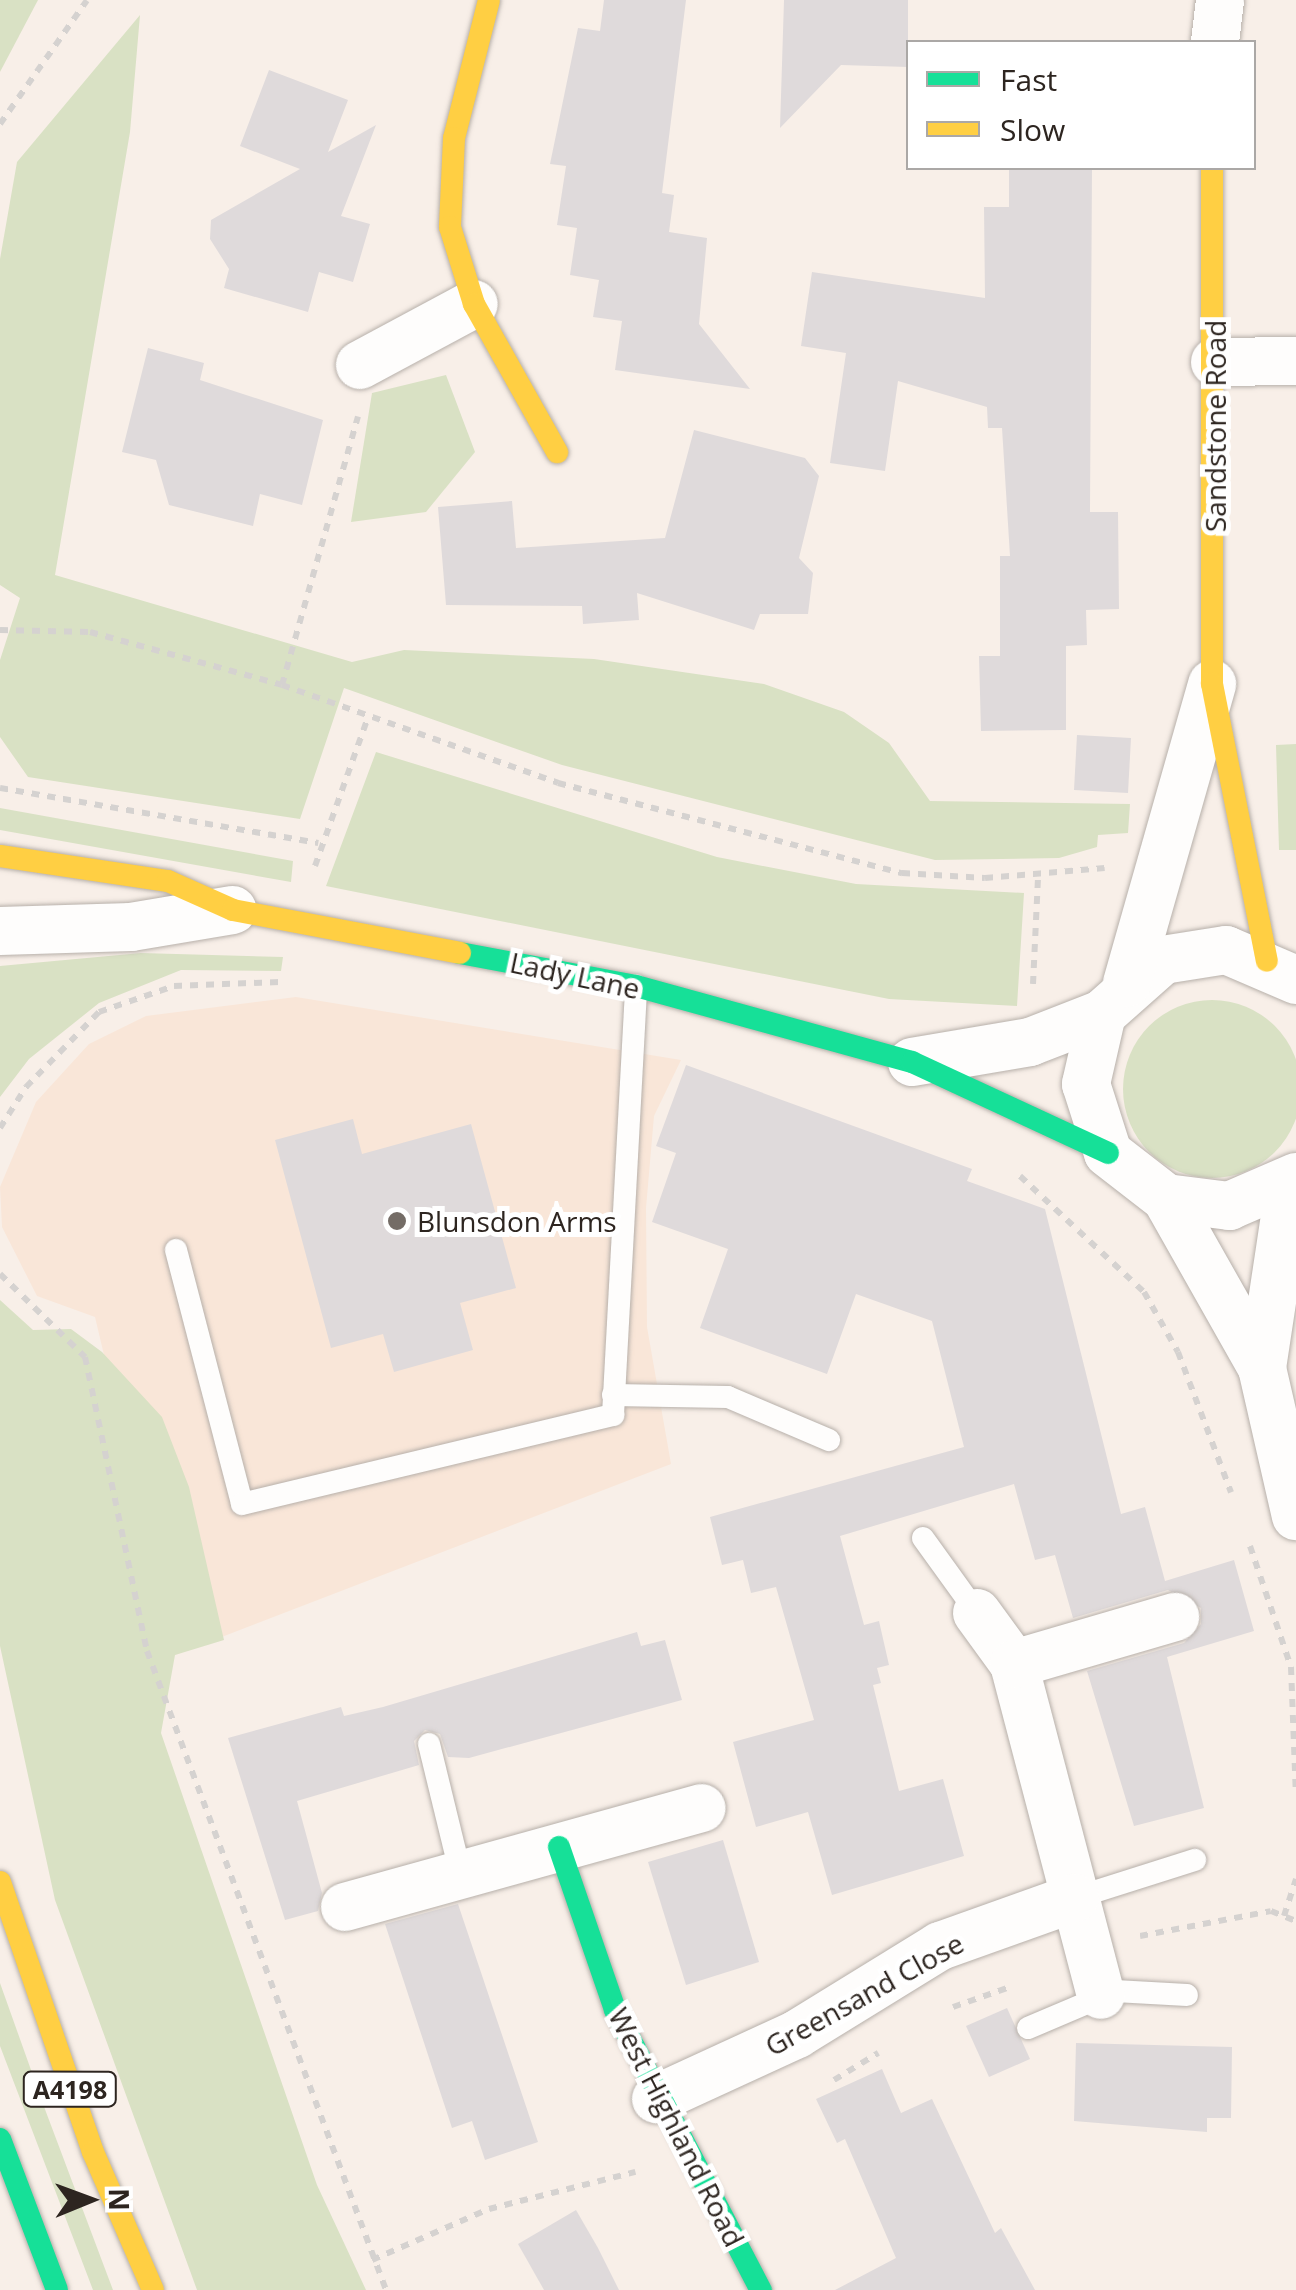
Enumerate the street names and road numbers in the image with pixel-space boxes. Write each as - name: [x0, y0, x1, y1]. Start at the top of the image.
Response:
- street label: Sandstone Road: [1198, 320, 1232, 532]
- street label: Lady Lane: [507, 945, 643, 1005]
- street label: Greensand Close: [759, 1926, 969, 2062]
- street label: West Highland Road: [602, 2002, 752, 2252]
- road number: A4198: [22, 2069, 118, 2109]

